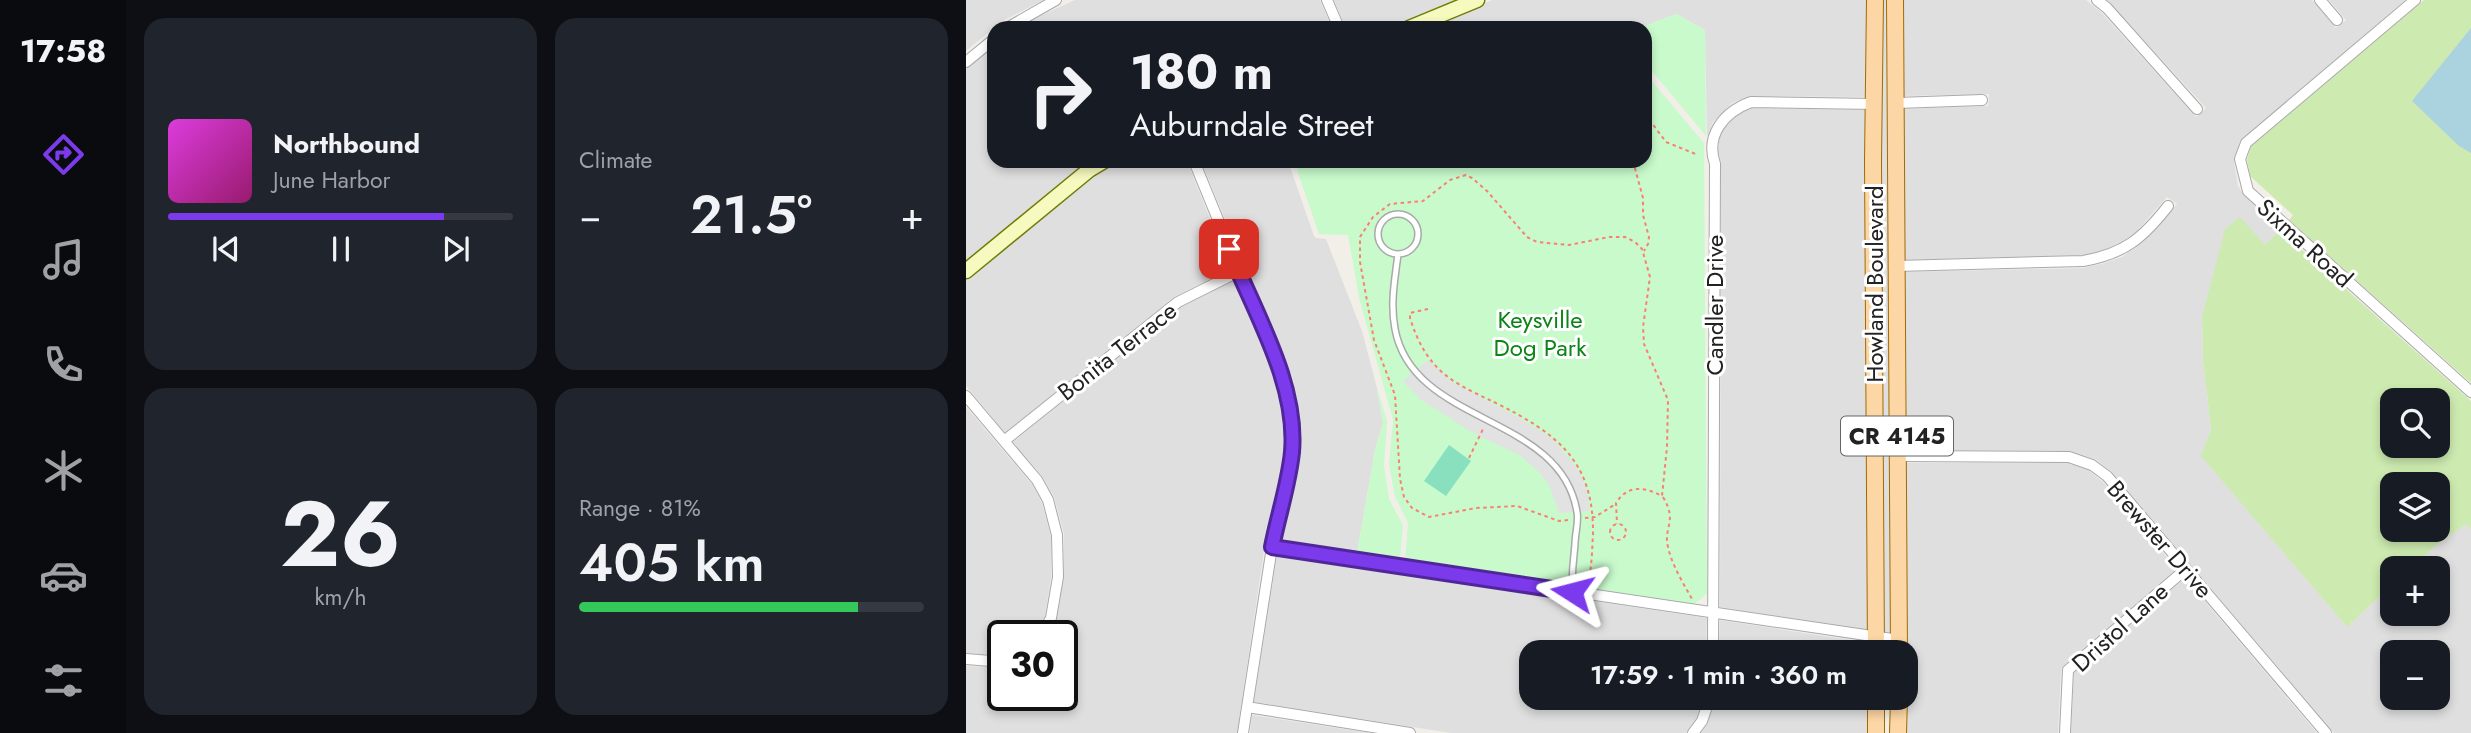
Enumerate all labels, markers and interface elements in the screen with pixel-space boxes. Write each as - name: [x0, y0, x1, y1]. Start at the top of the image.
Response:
- text: 17:58: [20, 28, 106, 74]
- text: 180 m: [1130, 37, 1273, 107]
- icon: right: [1015, 49, 1106, 140]
- text: Auburndale Street: [1130, 102, 1374, 148]
- text: Northbound: [273, 125, 420, 163]
- icon: directions: [39, 130, 88, 179]
- text: Climate: [579, 143, 652, 177]
- text: June Harbor: [273, 163, 390, 197]
- text: 21.5°: [690, 177, 812, 253]
- street label: Howland Boulevard: [1857, 185, 1892, 383]
- text: −: [579, 188, 601, 243]
- text: +: [901, 188, 924, 243]
- street label: Sixma Road: [2249, 190, 2361, 296]
- pin: [1199, 219, 1259, 279]
- icon: previous: [207, 230, 245, 268]
- icon: pause: [322, 230, 360, 268]
- icon: next: [437, 230, 475, 268]
- icon: arrive: [1210, 230, 1248, 268]
- icon: music: [39, 235, 88, 284]
- street label: Candler Drive: [1697, 235, 1732, 375]
- street label: Bonita Terrace: [1050, 293, 1184, 409]
- park label: Keysville Dog Park: [1493, 302, 1587, 365]
- icon: phone: [39, 340, 88, 389]
- map controls: [2380, 388, 2450, 710]
- button: search: [2380, 388, 2450, 458]
- road number: CR 4145: [1841, 416, 1953, 456]
- icon: climate: [39, 446, 88, 495]
- text: 26: [280, 469, 401, 600]
- street label: Brewster Drive: [2099, 472, 2221, 606]
- button: layers: [2380, 472, 2450, 542]
- text: Range · 81%: [579, 491, 701, 525]
- text: 405 km: [579, 525, 764, 601]
- icon: car: [39, 551, 88, 600]
- position arrow: [1535, 555, 1609, 629]
- button: +: [2380, 556, 2450, 626]
- street label: Dristol Lane: [2064, 574, 2176, 680]
- text: km/h: [315, 580, 366, 614]
- speed limit sign: 30: [987, 620, 1078, 711]
- button: −: [2380, 640, 2450, 710]
- icon: filters: [39, 656, 88, 705]
- text: 17:59 · 1 min · 360 m: [1590, 656, 1847, 694]

